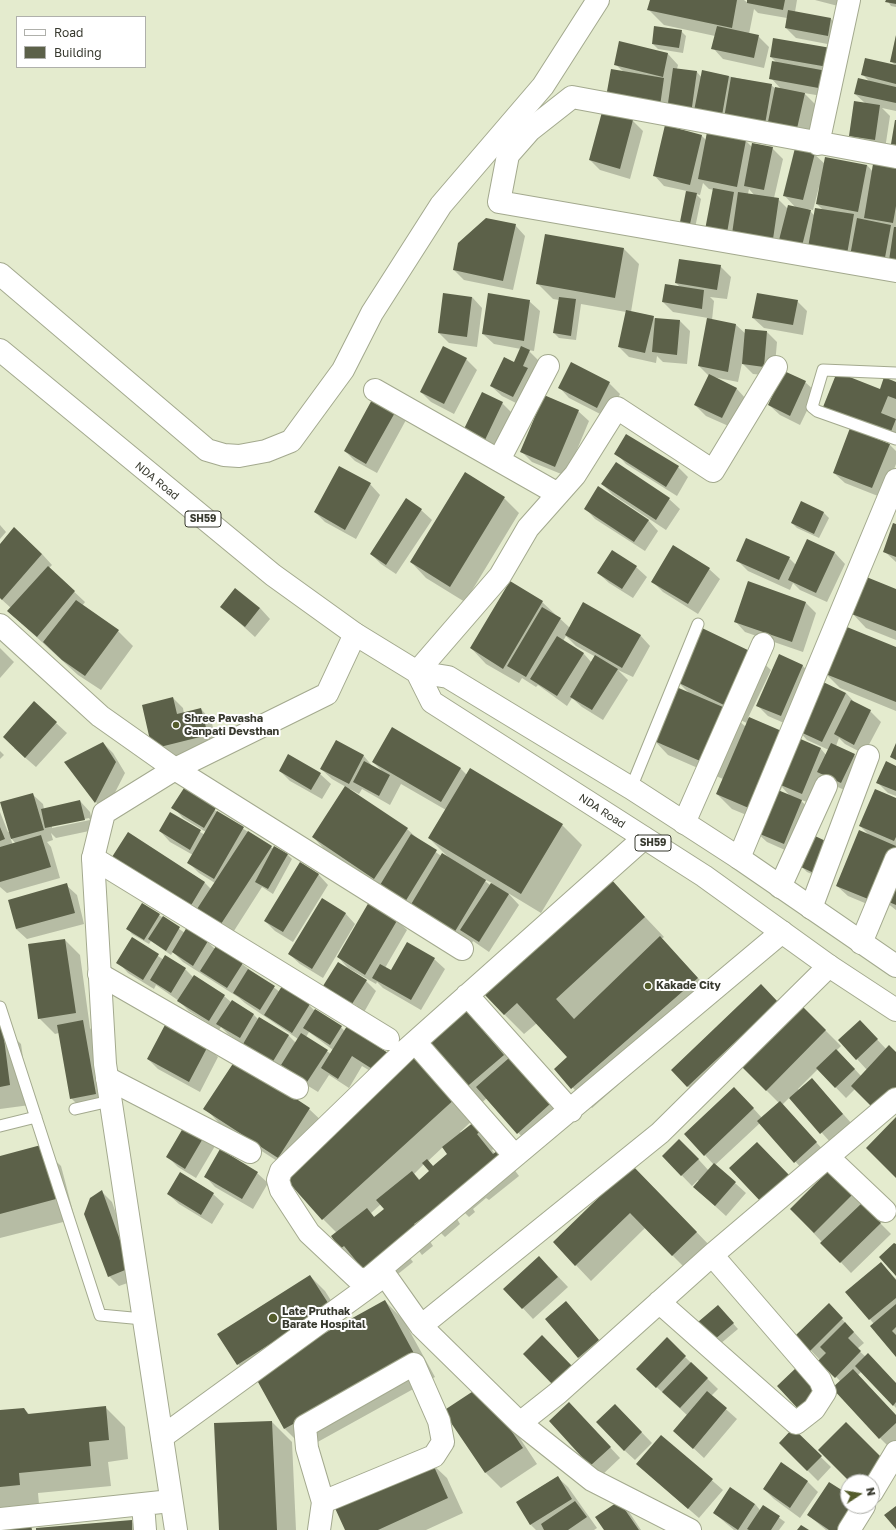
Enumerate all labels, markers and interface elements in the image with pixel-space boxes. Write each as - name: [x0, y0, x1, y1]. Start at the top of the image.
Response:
- legend: [16, 16, 146, 68]
- text: Road: [54, 25, 83, 40]
- text: Building: [54, 45, 102, 60]
- street label: NDA Road: [132, 459, 182, 503]
- road number: SH59: [185, 511, 221, 527]
- place label: Shree Pavasha Ganpati Devsthan: [184, 712, 279, 738]
- marker: Shree Pavasha Ganpati Devsthan: [171, 720, 181, 730]
- street label: NDA Road: [576, 791, 628, 831]
- road number: SH59: [635, 835, 671, 851]
- place label: Kakade City: [656, 979, 721, 993]
- marker: Kakade City: [643, 981, 653, 991]
- place label: Late Pruthak Barate Hospital: [282, 1305, 366, 1331]
- marker: Late Pruthak Barate Hospital: [267, 1312, 279, 1324]
- north arrow: [840, 1474, 880, 1514]
- text: N: [864, 1486, 878, 1497]

